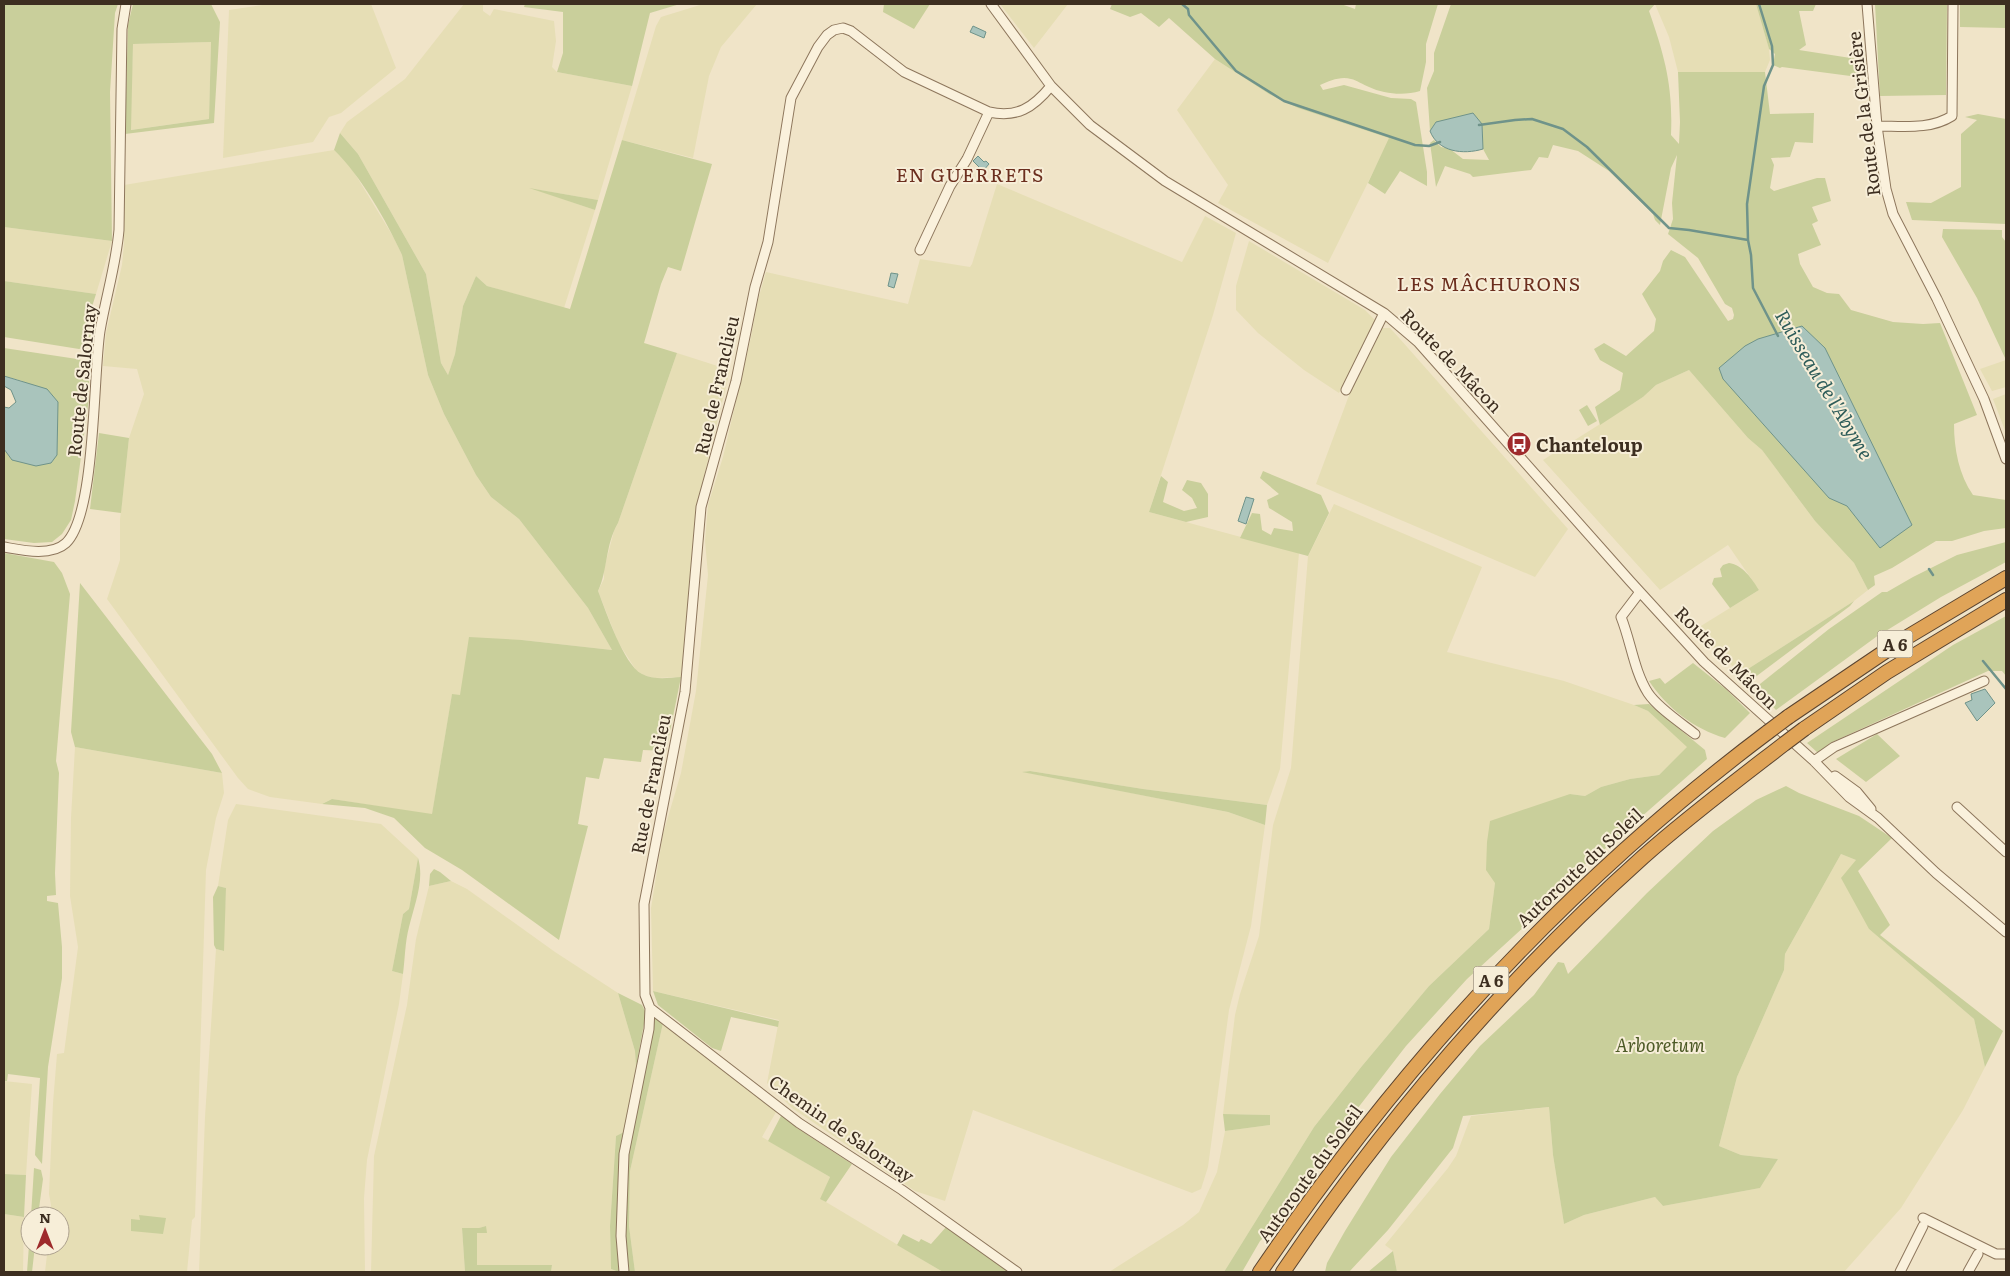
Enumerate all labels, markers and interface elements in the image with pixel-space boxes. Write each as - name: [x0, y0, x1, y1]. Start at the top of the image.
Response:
- street label: Route de la Grisière: [1839, 30, 1887, 198]
- district label: EN GUERRETS: [896, 160, 1044, 188]
- district label: LES MÂCHURONS: [1397, 269, 1581, 297]
- street label: Route de Salornay: [60, 301, 103, 458]
- street label: Route de Mâcon: [1395, 302, 1509, 418]
- water label: Ruisseau de l'Abyme: [1769, 304, 1881, 464]
- street label: Rue de Franclieu: [687, 313, 745, 457]
- bus stop icon: Chanteloup: [1506, 431, 1532, 457]
- place label: Chanteloup: [1536, 431, 1643, 458]
- street label: Route de Mâcon: [1669, 599, 1785, 715]
- road number: A 6: [1878, 630, 1912, 658]
- street label: Rue de Franclieu: [623, 711, 677, 857]
- street label: Autoroute du Soleil: [1510, 801, 1648, 933]
- road number: A 6: [1474, 966, 1508, 994]
- park label: Arboretum: [1615, 1031, 1705, 1058]
- street label: Chemin de Salornay: [764, 1068, 921, 1189]
- street label: Autoroute du Soleil: [1250, 1098, 1368, 1248]
- north arrow: [20, 1206, 70, 1256]
- text: N: [39, 1207, 51, 1227]

